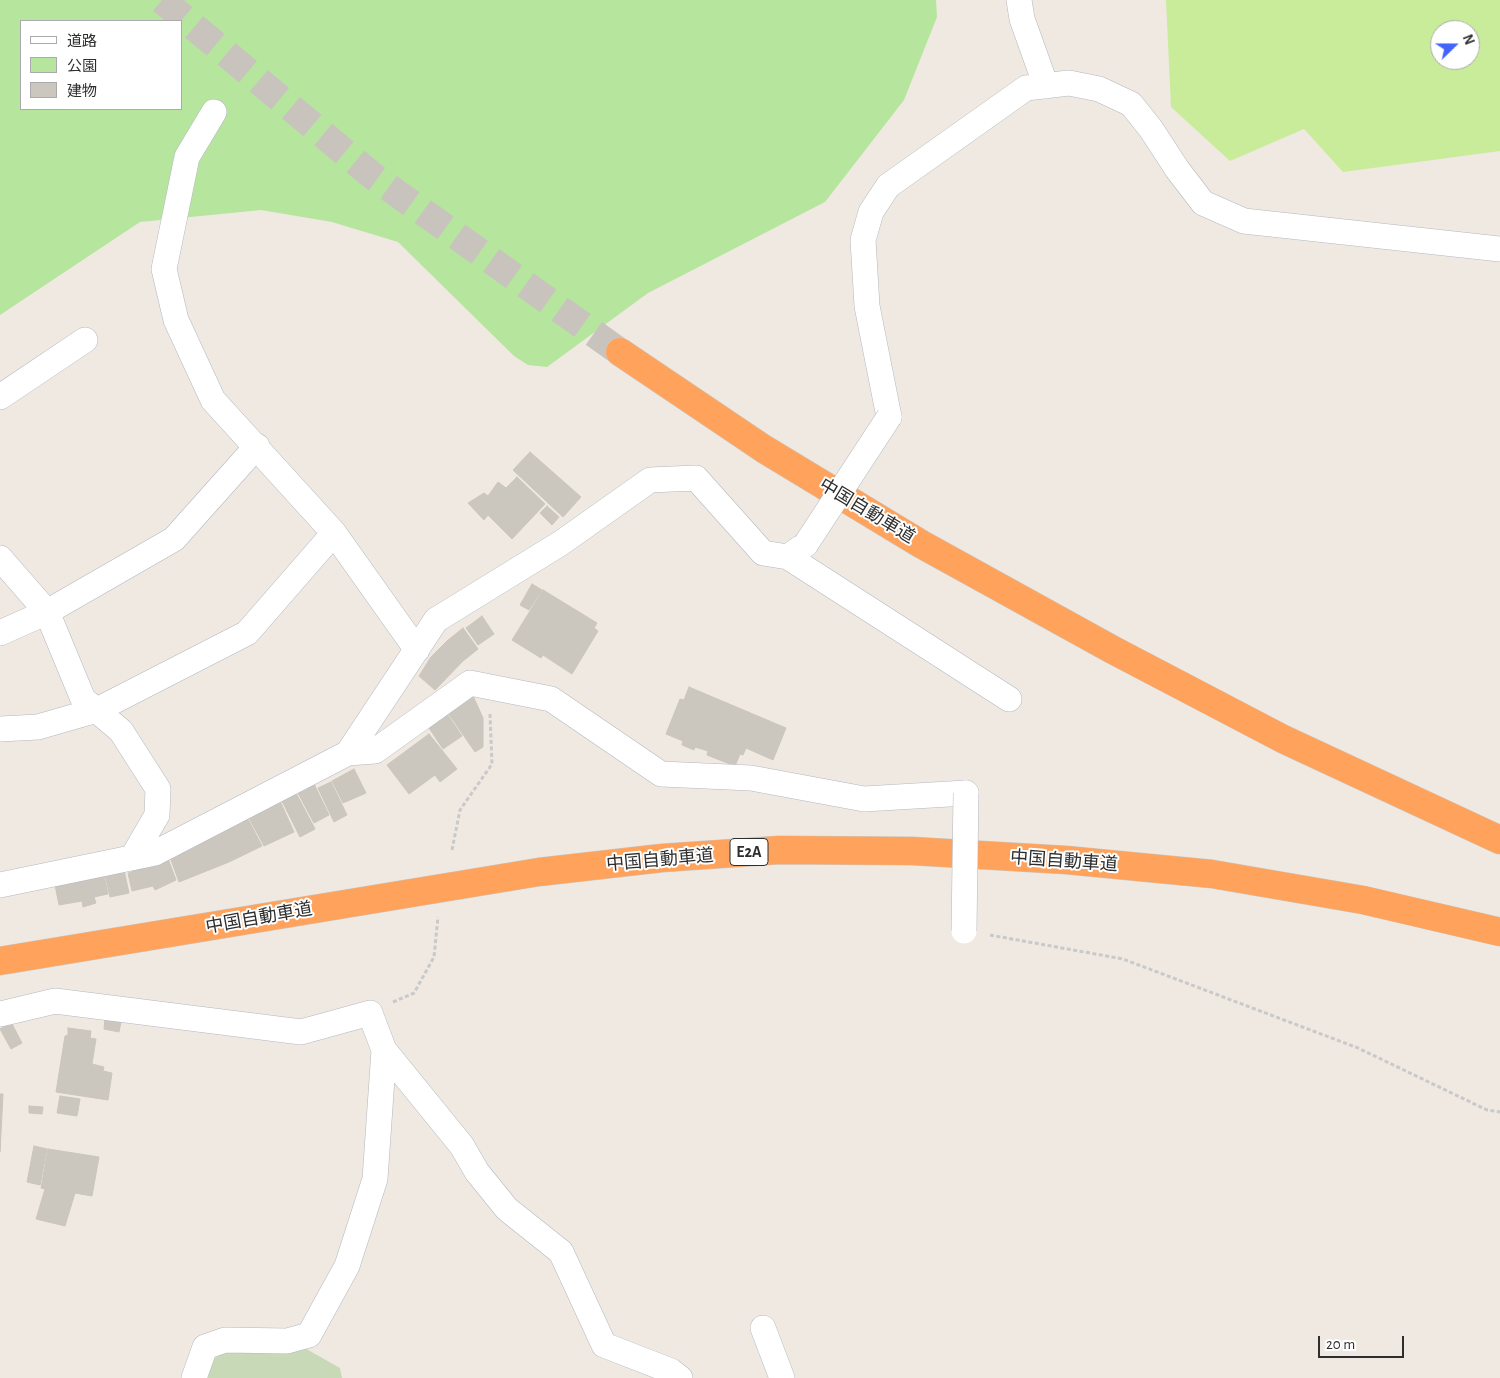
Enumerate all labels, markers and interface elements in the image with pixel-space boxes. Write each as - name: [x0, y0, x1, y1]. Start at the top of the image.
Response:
- legend: [20, 20, 182, 110]
- north arrow: [1430, 20, 1480, 70]
- text: N: [1460, 33, 1476, 47]
- text: 道路: [67, 34, 97, 49]
- text: 公園: [67, 59, 97, 74]
- text: 建物: [67, 84, 97, 99]
- street label: 中国自動車道: [815, 474, 919, 548]
- road number: E2A: [730, 839, 768, 866]
- street label: 中国自動車道: [605, 845, 715, 875]
- street label: 中国自動車道: [1009, 846, 1119, 876]
- street label: 中国自動車道: [204, 898, 314, 938]
- scale bar: [1320, 1326, 1406, 1358]
- text: 20 m: [1326, 1337, 1355, 1352]

